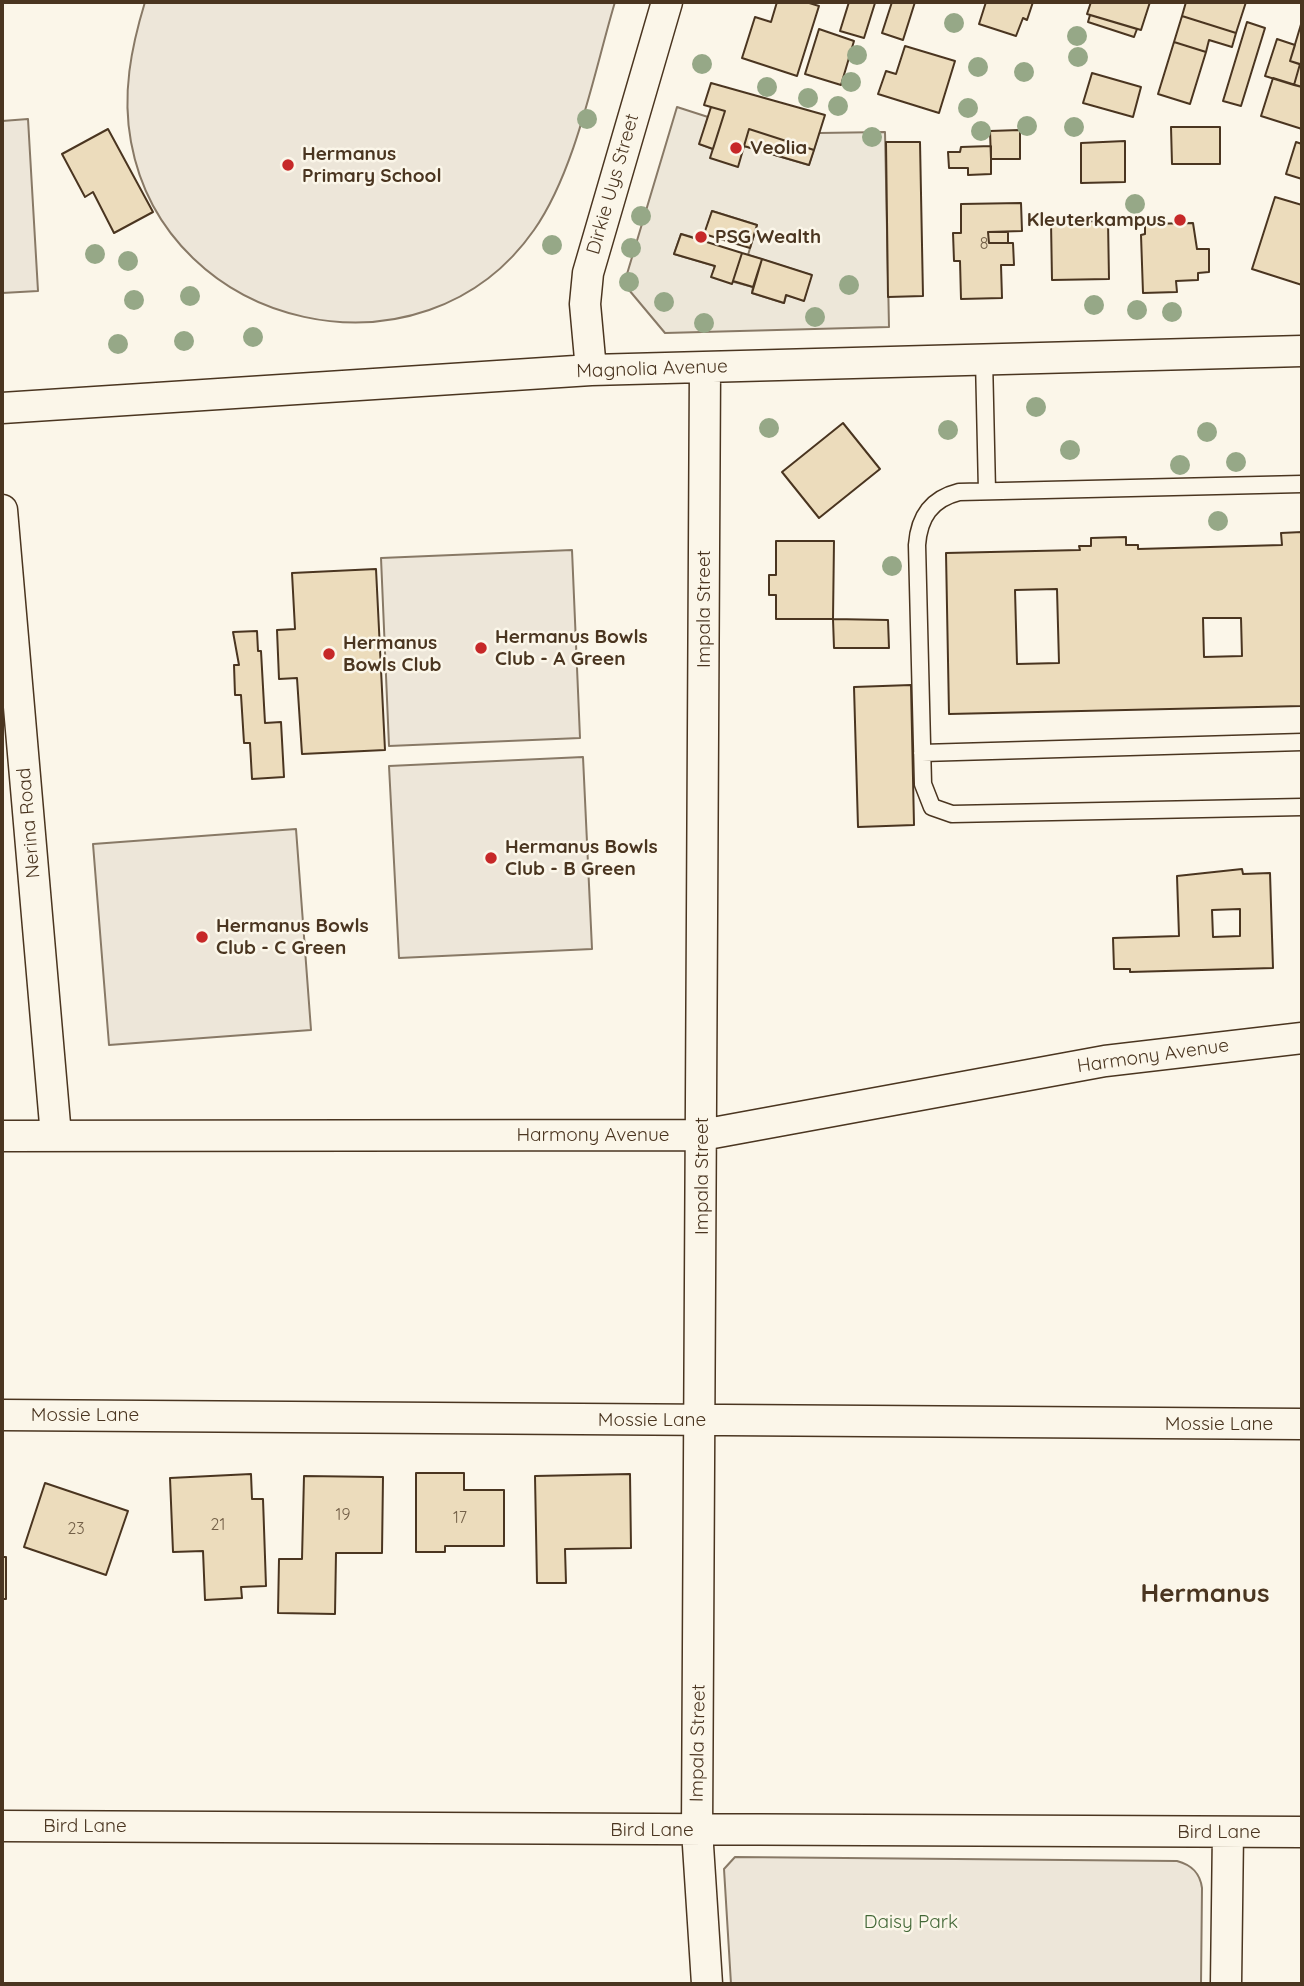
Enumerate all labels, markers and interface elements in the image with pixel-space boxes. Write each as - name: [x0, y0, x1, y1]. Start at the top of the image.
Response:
- street label: Dirkie Uys Street: [582, 111, 644, 257]
- place label: Veolia: [750, 137, 807, 159]
- marker: Veolia: [728, 140, 744, 156]
- place label: Hermanus Primary School: [302, 143, 442, 187]
- marker: Hermanus Primary School: [280, 157, 296, 173]
- place label: Kleuterkampus: [1027, 209, 1166, 231]
- marker: Kleuterkampus: [1172, 212, 1188, 228]
- place label: PSG Wealth: [715, 226, 821, 248]
- marker: PSG Wealth: [693, 229, 709, 245]
- house number: 8: [980, 234, 988, 254]
- street label: Magnolia Avenue: [576, 355, 728, 383]
- street label: Impala Street: [693, 550, 715, 668]
- place label: Hermanus Bowls Club - A Green: [495, 626, 648, 670]
- place label: Hermanus Bowls Club: [343, 632, 442, 676]
- marker: Hermanus Bowls Club - A Green: [473, 640, 489, 656]
- marker: Hermanus Bowls Club: [321, 646, 337, 662]
- street label: Nerina Road: [13, 767, 45, 879]
- place label: Hermanus Bowls Club - B Green: [505, 836, 658, 880]
- marker: Hermanus Bowls Club - B Green: [483, 850, 499, 866]
- place label: Hermanus Bowls Club - C Green: [216, 915, 369, 959]
- marker: Hermanus Bowls Club - C Green: [194, 929, 210, 945]
- street label: Harmony Avenue: [1076, 1034, 1230, 1078]
- street label: Impala Street: [691, 1117, 713, 1235]
- street label: Harmony Avenue: [516, 1124, 670, 1146]
- street label: Mossie Lane: [31, 1404, 139, 1426]
- street label: Mossie Lane: [598, 1409, 706, 1431]
- street label: Mossie Lane: [1165, 1413, 1273, 1435]
- house number: 19: [336, 1505, 350, 1525]
- house number: 17: [453, 1508, 467, 1528]
- house number: 21: [211, 1515, 225, 1535]
- house number: 23: [67, 1519, 85, 1539]
- district label: Hermanus: [1141, 1578, 1269, 1610]
- street label: Impala Street: [686, 1684, 710, 1802]
- street label: Bird Lane: [43, 1815, 127, 1837]
- street label: Bird Lane: [610, 1819, 694, 1841]
- street label: Bird Lane: [1177, 1821, 1261, 1843]
- park label: Daisy Park: [864, 1911, 958, 1933]

